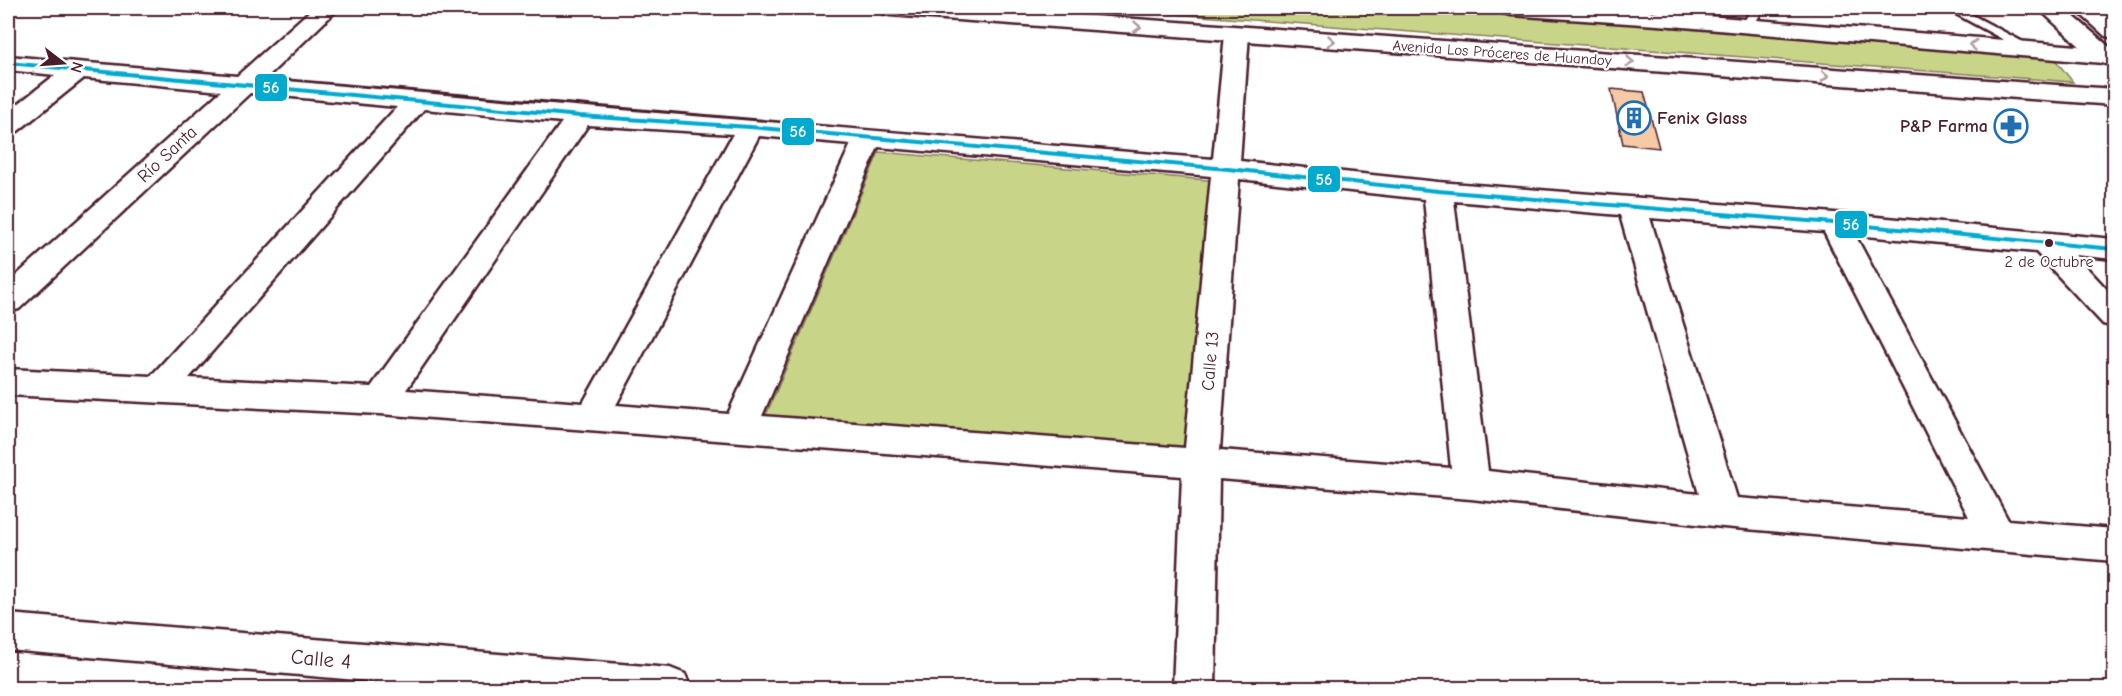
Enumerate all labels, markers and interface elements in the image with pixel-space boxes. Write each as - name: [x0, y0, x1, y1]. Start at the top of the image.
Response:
- one-way arrow: [1132, 20, 1141, 33]
- north arrow: [33, 33, 93, 93]
- one-way arrow: [1327, 34, 1336, 47]
- street label: Avenida Los Próceres de Huandoy: [1392, 36, 1612, 70]
- one-way arrow: [1968, 38, 1977, 51]
- one-way arrow: [1626, 56, 1635, 69]
- text: N: [66, 59, 87, 75]
- one-way arrow: [1820, 70, 1829, 83]
- line badge: 56: [254, 73, 288, 102]
- text: 56: [263, 79, 279, 97]
- building icon: Fenix Glass: [1616, 100, 1652, 136]
- place label: Fenix Glass: [1657, 108, 1747, 129]
- pharmacy icon: P&P Farma: [1993, 108, 2029, 144]
- place label: P&P Farma: [1900, 116, 1988, 137]
- line badge: 56: [781, 117, 815, 146]
- street label: Río Santa: [133, 122, 201, 187]
- text: 56: [790, 123, 806, 141]
- line badge: 56: [1307, 165, 1341, 193]
- text: 56: [1316, 171, 1332, 189]
- line badge: 56: [1834, 210, 1868, 239]
- text: 56: [1843, 216, 1859, 234]
- marker: 2 de Octubre: [2043, 237, 2055, 249]
- place label: 2 de Octubre: [2005, 253, 2093, 271]
- street label: Calle 13: [1197, 330, 1224, 392]
- street label: Calle 4: [290, 644, 352, 674]

